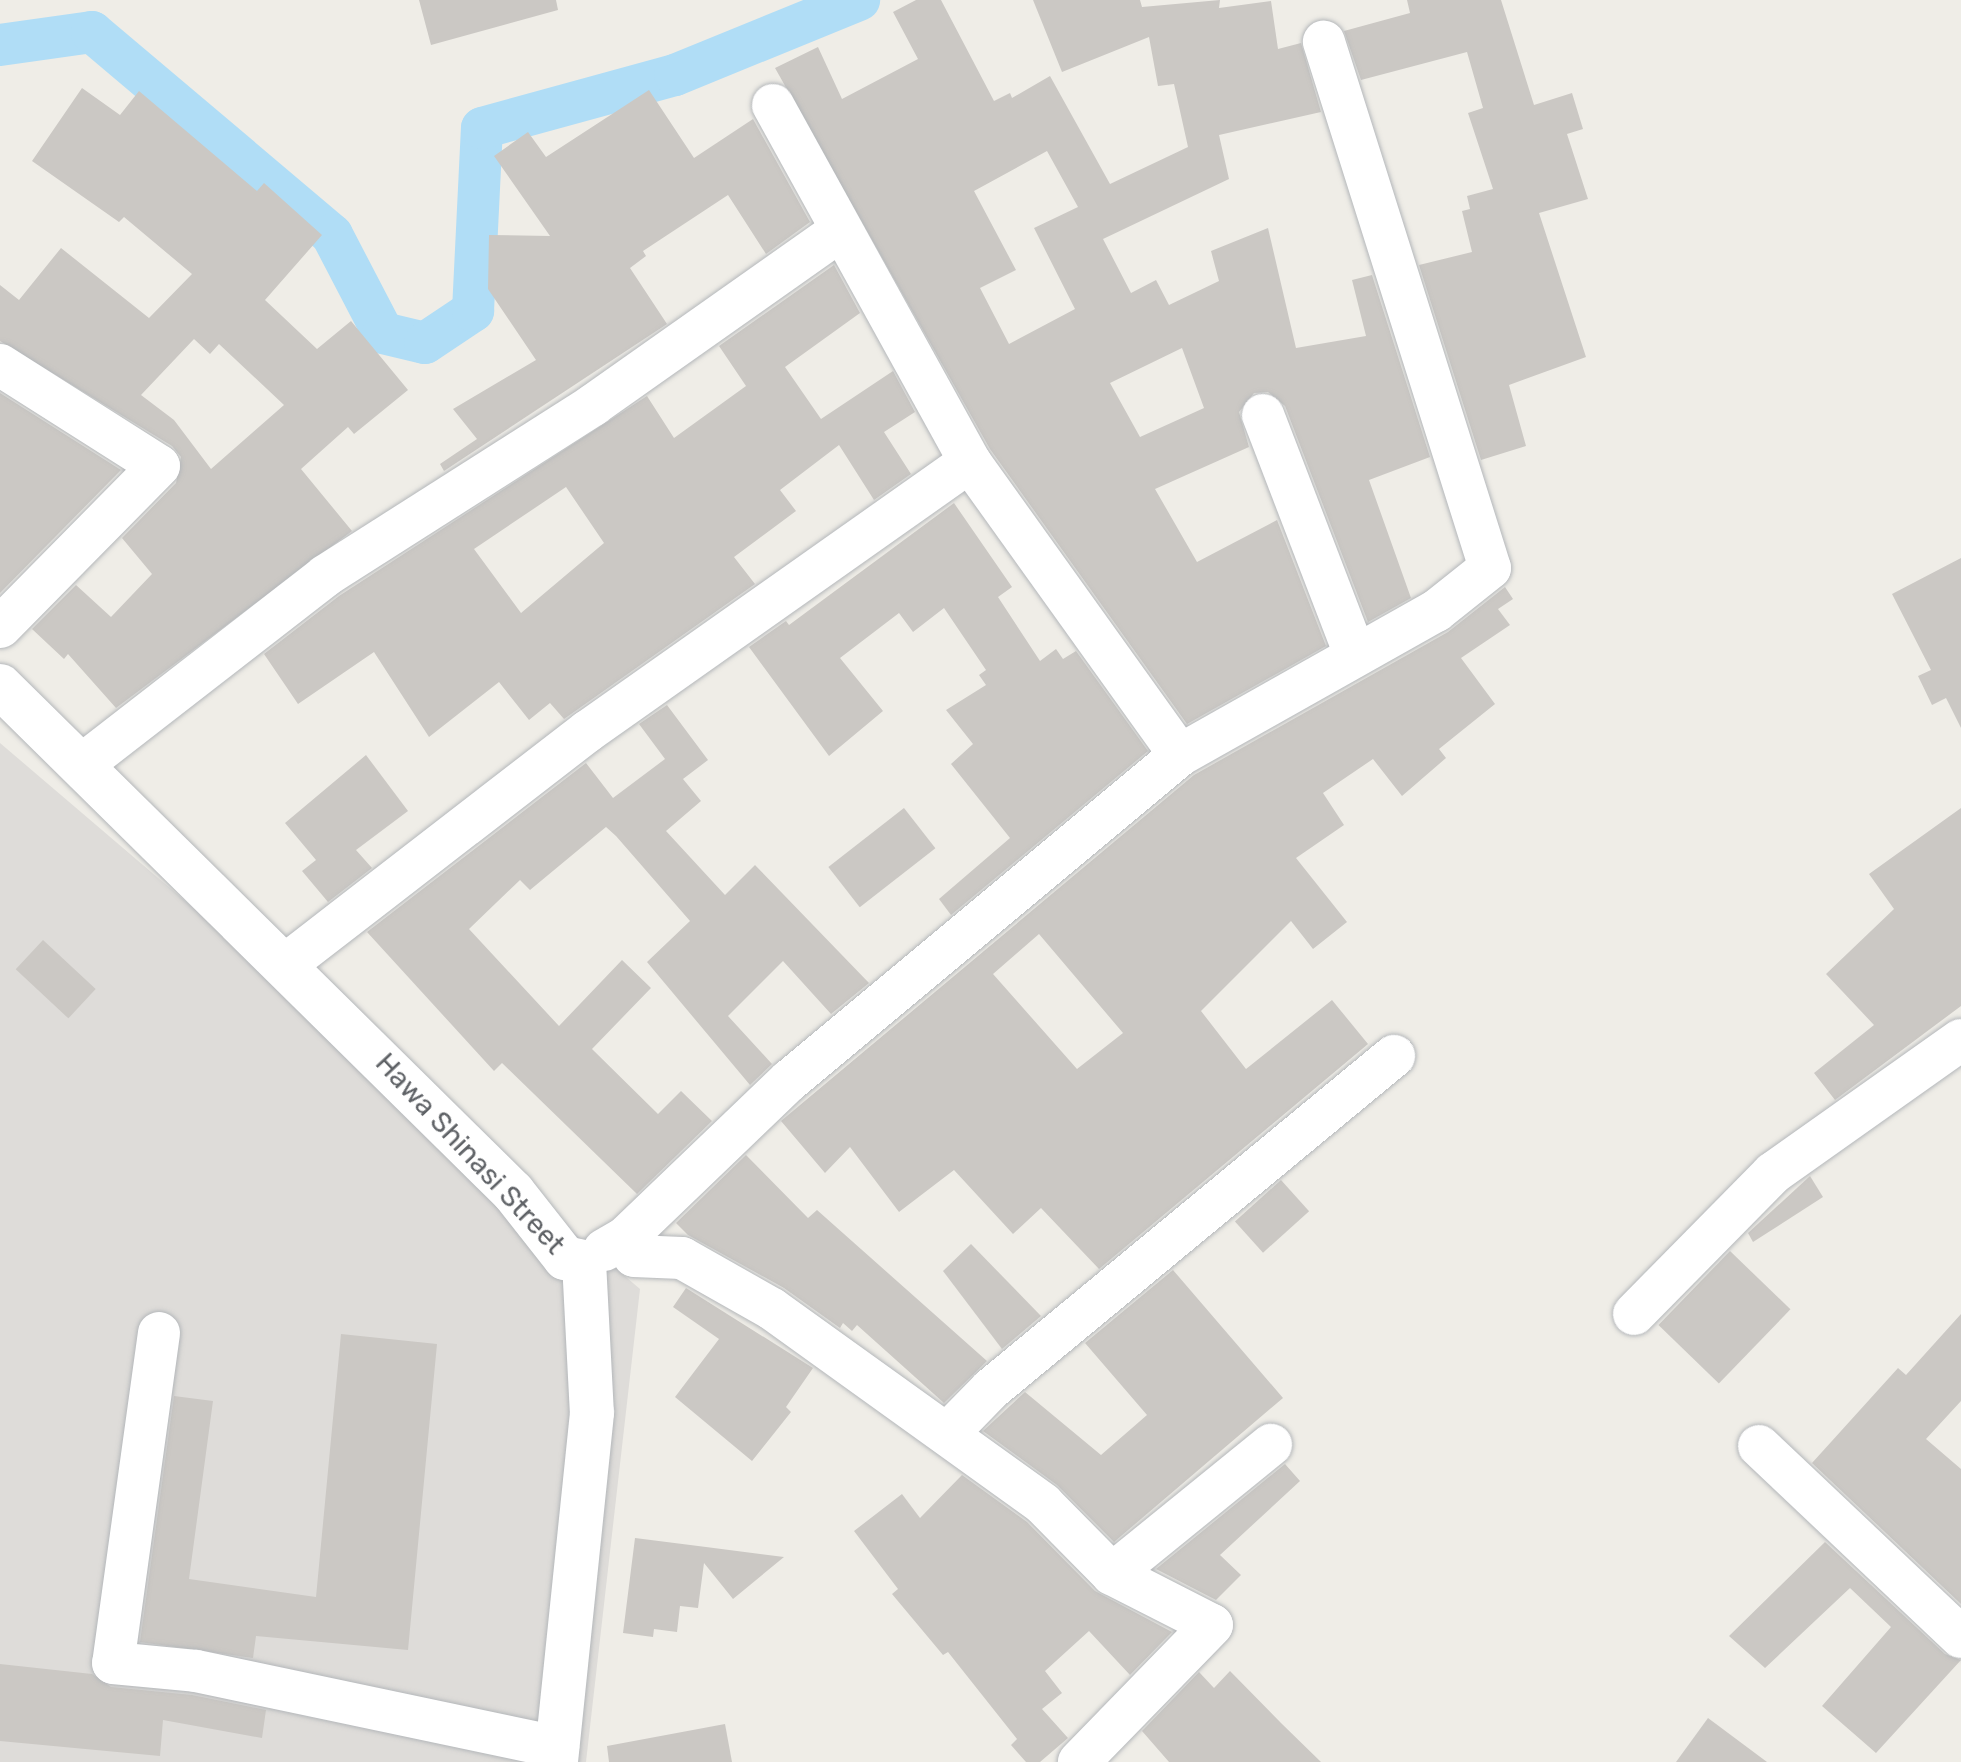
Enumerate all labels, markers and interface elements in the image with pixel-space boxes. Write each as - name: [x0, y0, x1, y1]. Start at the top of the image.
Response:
- street label: Hawa Shinasi Street: [368, 1047, 572, 1261]

